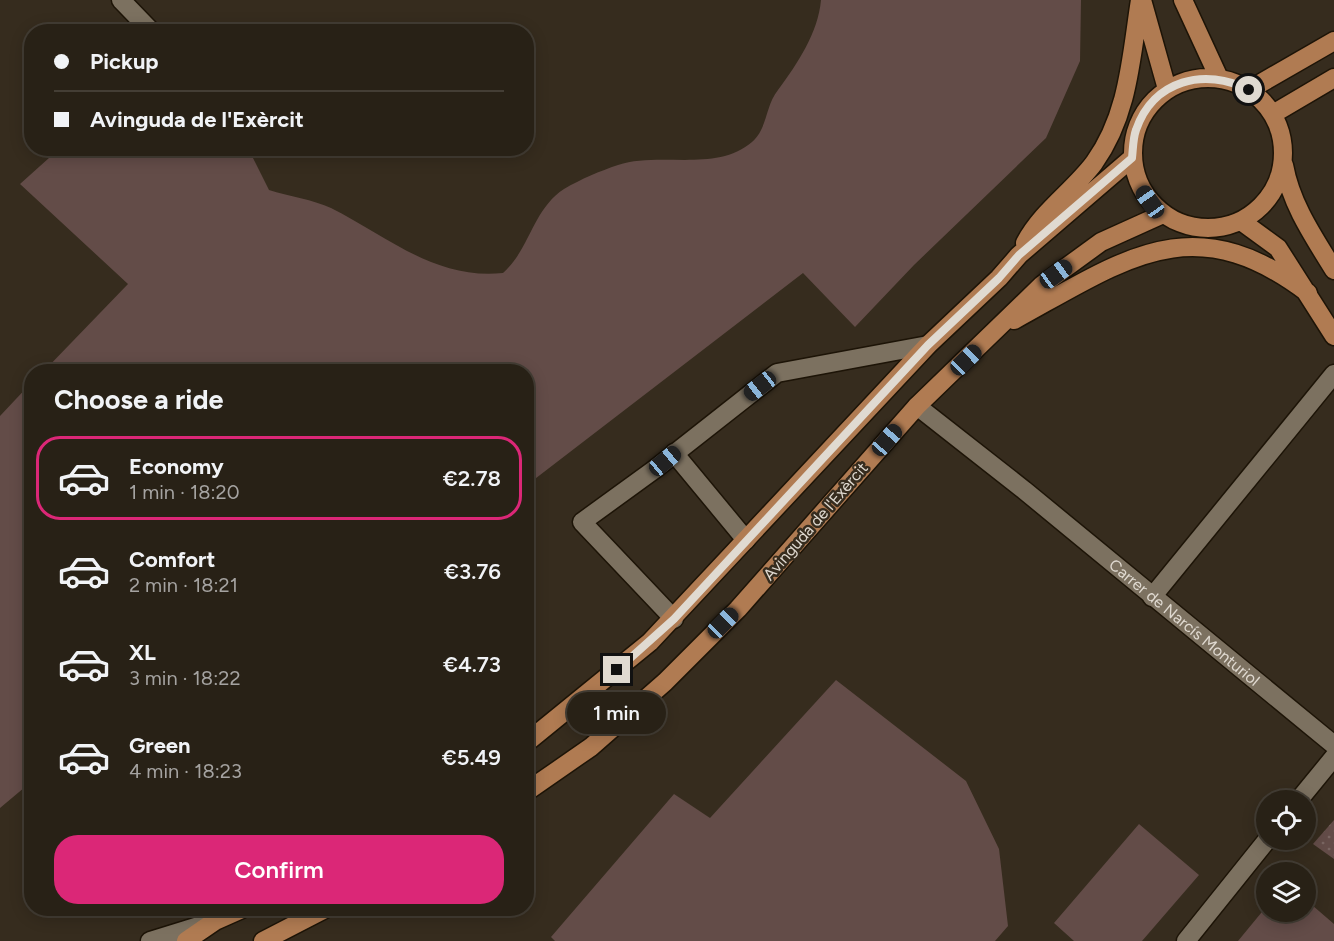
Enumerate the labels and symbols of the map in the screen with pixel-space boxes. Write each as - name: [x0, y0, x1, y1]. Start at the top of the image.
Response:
- route start: [1235, 76, 1262, 103]
- car: [1132, 182, 1168, 222]
- car: [1036, 256, 1076, 292]
- car: [947, 341, 985, 379]
- car: [740, 368, 780, 404]
- car: [868, 421, 906, 459]
- car: [645, 443, 685, 479]
- street label: Avinguda de l'Exèrcit: [759, 459, 872, 584]
- street label: Carrer de Narcís Monturiol: [1105, 555, 1263, 690]
- car: [704, 604, 742, 642]
- route end: [603, 656, 630, 683]
- callout: 1 min: [568, 691, 666, 733]

